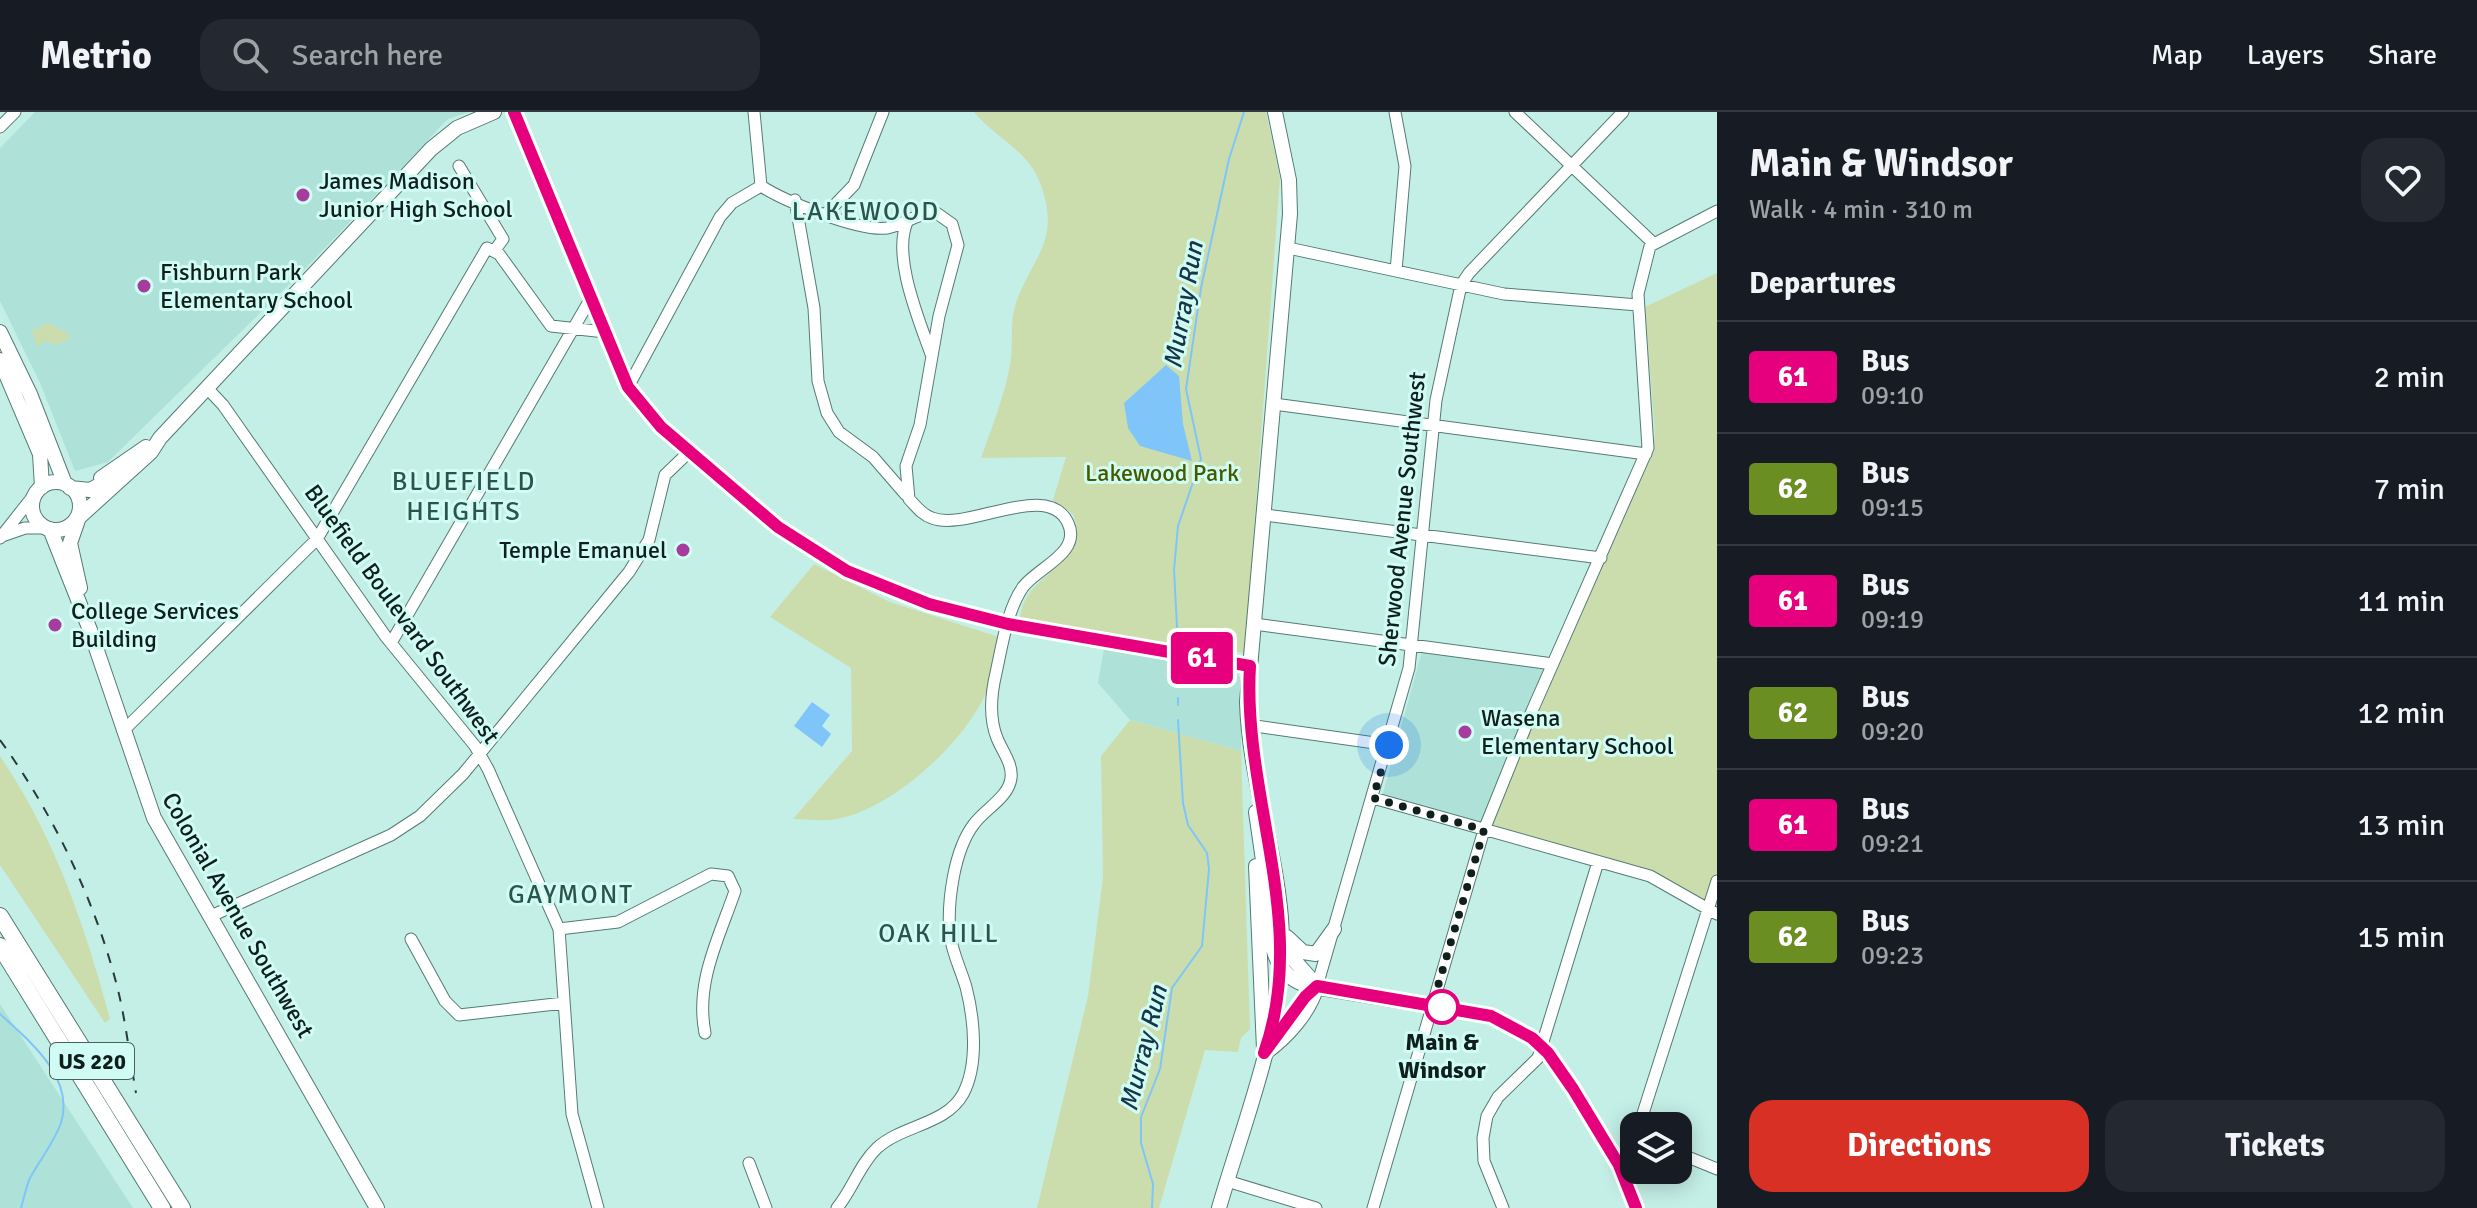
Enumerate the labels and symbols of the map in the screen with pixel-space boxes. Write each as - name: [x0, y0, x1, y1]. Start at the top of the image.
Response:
- place label: James Madison Junior High School: [319, 166, 513, 224]
- marker: James Madison Junior High School: [294, 186, 312, 204]
- district label: LAKEWOOD: [792, 196, 940, 228]
- water label: Murray Run: [1157, 238, 1211, 371]
- place label: Fishburn Park Elementary School: [160, 257, 353, 315]
- marker: Fishburn Park Elementary School: [135, 277, 153, 295]
- street label: Sherwood Avenue Southwest: [1372, 370, 1432, 668]
- park label: Lakewood Park: [1085, 458, 1239, 488]
- district label: BLUEFIELD HEIGHTS: [392, 466, 536, 528]
- street label: Bluefield Boulevard Southwest: [298, 478, 506, 750]
- place label: Temple Emanuel: [499, 535, 667, 565]
- marker: Temple Emanuel: [674, 541, 692, 559]
- place label: College Services Building: [71, 596, 239, 654]
- marker: College Services Building: [46, 616, 64, 634]
- line badge: 61: [1166, 632, 1238, 684]
- place label: Wasena Elementary School: [1481, 703, 1674, 761]
- marker: Wasena Elementary School: [1456, 723, 1474, 741]
- your location: [1369, 725, 1409, 765]
- street label: Colonial Avenue Southwest: [155, 787, 321, 1043]
- district label: GAYMONT: [508, 879, 634, 911]
- district label: OAK HILL: [878, 918, 1000, 950]
- water label: Murray Run: [1113, 981, 1175, 1114]
- marker: Main & Windsor: [1425, 990, 1459, 1024]
- place label: Main & Windsor: [1398, 1027, 1486, 1085]
- road number: US 220: [50, 1043, 134, 1079]

